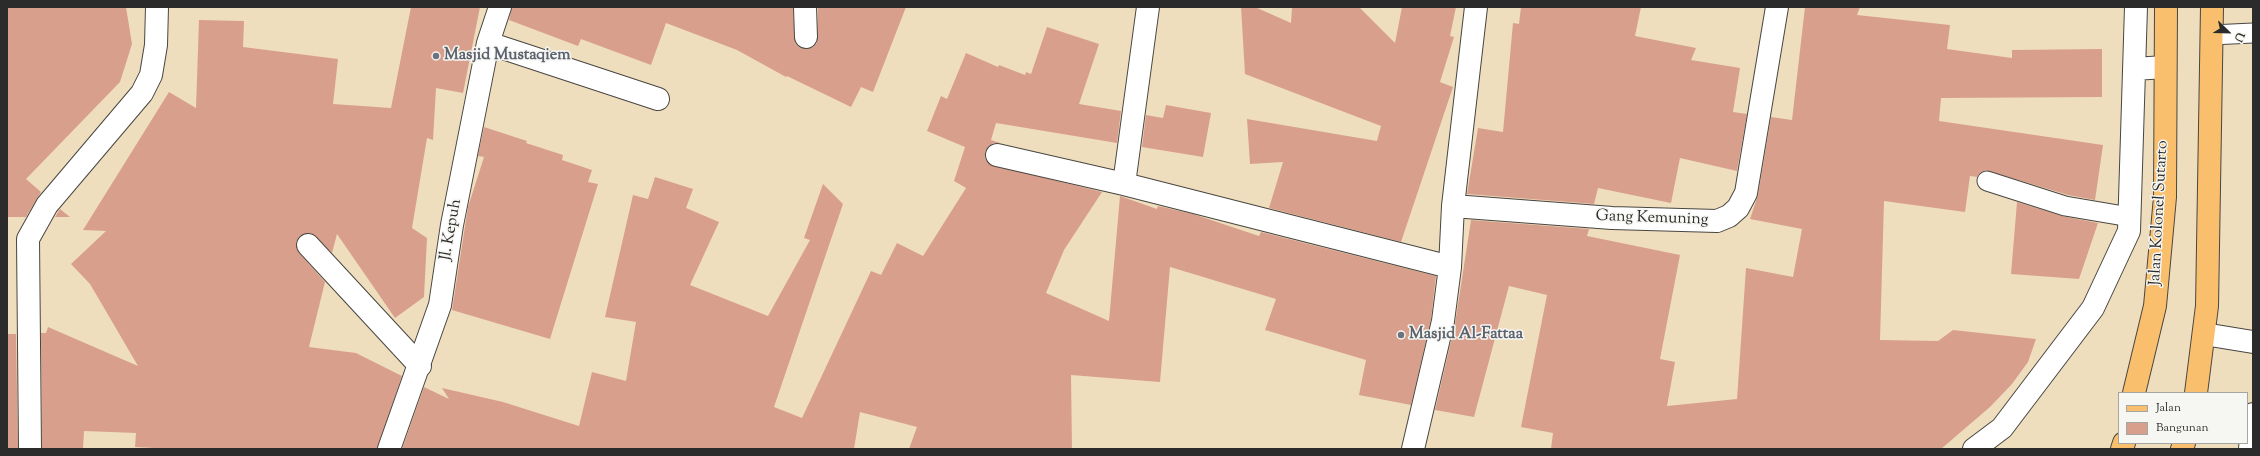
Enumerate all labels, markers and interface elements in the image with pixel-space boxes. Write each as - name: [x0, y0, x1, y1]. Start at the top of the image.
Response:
- north arrow: [2208, 12, 2248, 52]
- text: U: [2230, 29, 2248, 44]
- place label: Masjid Mustaqiem: [444, 46, 570, 66]
- marker: Masjid Mustaqiem: [431, 51, 441, 61]
- street label: Jalan Kolonel Sutarto: [2147, 140, 2173, 286]
- street label: Jl. Kepuh: [437, 198, 467, 262]
- street label: Gang Kemuning: [1595, 207, 1709, 231]
- place label: Masjid Al-Fattaa: [1409, 325, 1523, 345]
- marker: Masjid Al-Fattaa: [1396, 330, 1406, 340]
- legend: [2118, 392, 2248, 444]
- text: Jalan: [2156, 399, 2181, 417]
- text: Bangunan: [2156, 419, 2209, 437]

